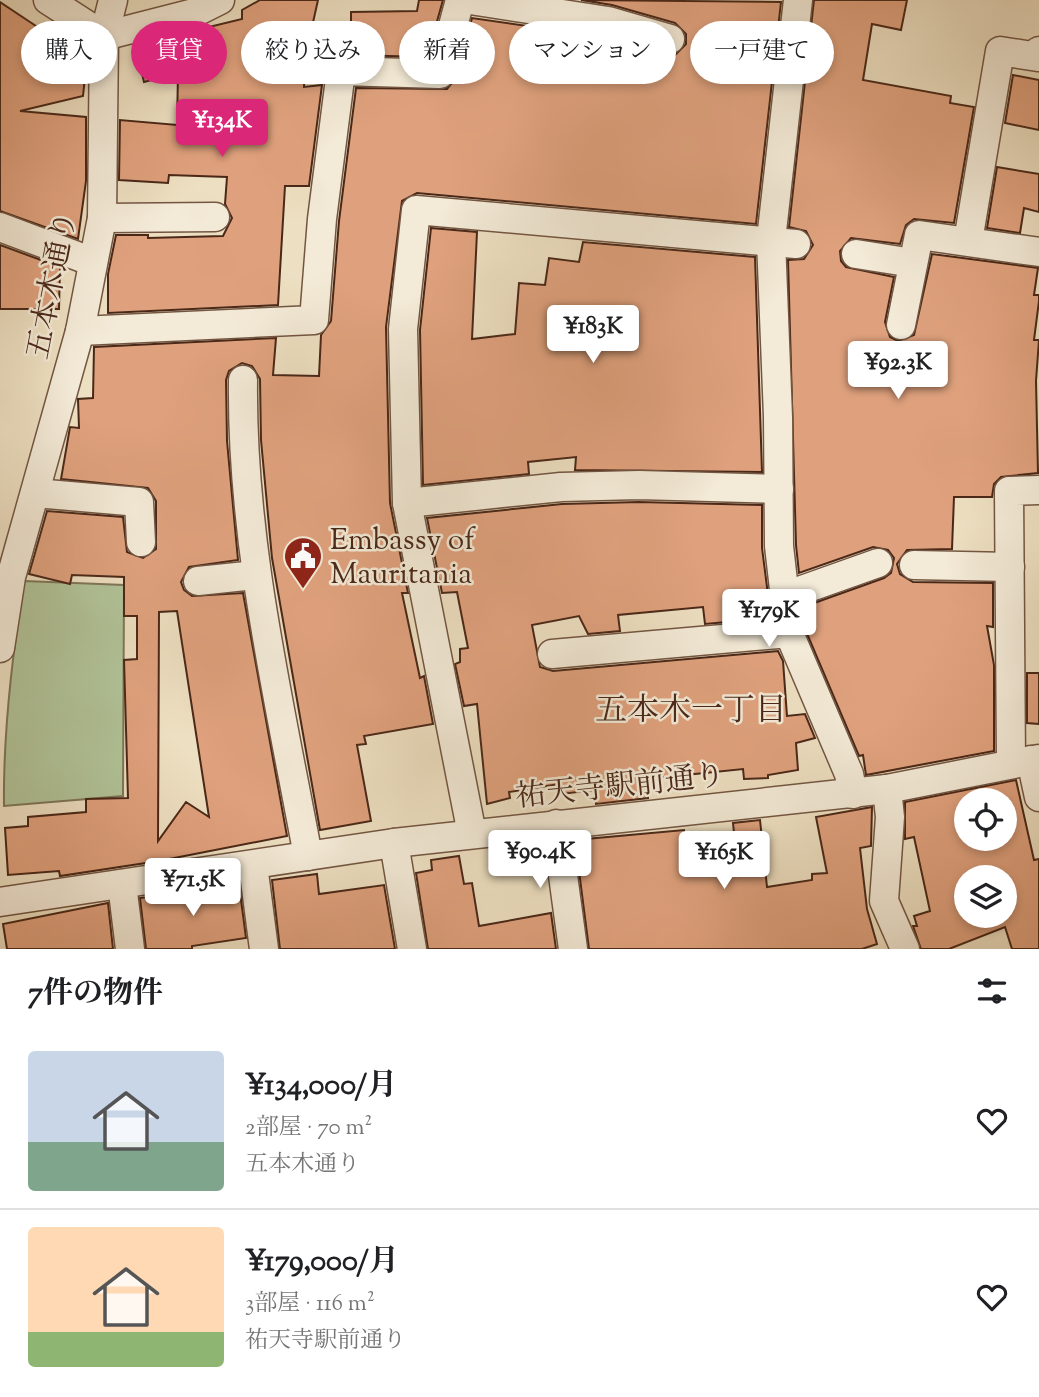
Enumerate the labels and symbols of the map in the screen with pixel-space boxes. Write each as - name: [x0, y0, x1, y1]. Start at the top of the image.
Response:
- pin: ¥134K: [173, 100, 271, 159]
- street label: 五本木通り: [18, 208, 89, 363]
- pin: ¥183K: [544, 306, 642, 365]
- pin: ¥92.3K: [841, 342, 955, 401]
- place label: Embassy of Mauritania: [330, 520, 476, 597]
- public building icon: Embassy of Mauritania: [282, 535, 324, 590]
- pin: ¥179K: [720, 590, 818, 649]
- district label: 五本木一丁目: [595, 689, 787, 735]
- street label: 祐天寺駅前通り: [514, 755, 727, 820]
- pin: ¥90.4K: [483, 830, 597, 890]
- pin: ¥165K: [675, 832, 773, 891]
- pin: ¥71.5K: [136, 858, 250, 918]

